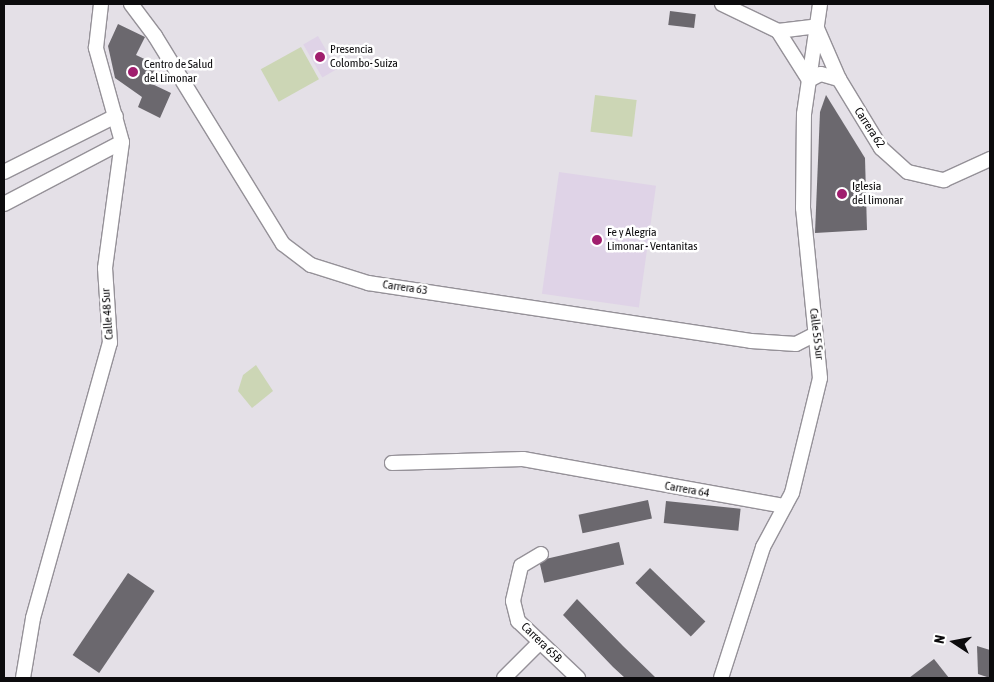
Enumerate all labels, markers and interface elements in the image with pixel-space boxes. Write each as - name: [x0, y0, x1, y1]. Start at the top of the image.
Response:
- place label: Presencia Colombo- Suiza: [330, 43, 398, 71]
- marker: Presencia Colombo- Suiza: [314, 51, 326, 63]
- place label: Centro de Salud del Limonar: [144, 58, 213, 86]
- marker: Centro de Salud del Limonar: [126, 65, 140, 79]
- street label: Carrera 62: [851, 105, 887, 151]
- place label: Iglesia del limonar: [852, 180, 903, 208]
- marker: Iglesia del limonar: [836, 188, 848, 200]
- place label: Fe y Alegría Limonar - Ventanitas: [607, 226, 698, 254]
- marker: Fe y Alegría Limonar - Ventanitas: [591, 234, 603, 246]
- street label: Carrera 63: [382, 278, 428, 298]
- street label: Calle 48 Sur: [99, 288, 117, 340]
- street label: Calle 55 Sur: [806, 308, 826, 360]
- street label: Carrera 64: [663, 479, 711, 501]
- north arrow: [929, 617, 979, 667]
- street label: Carrera 65B: [518, 620, 564, 666]
- text: N: [931, 634, 948, 645]

